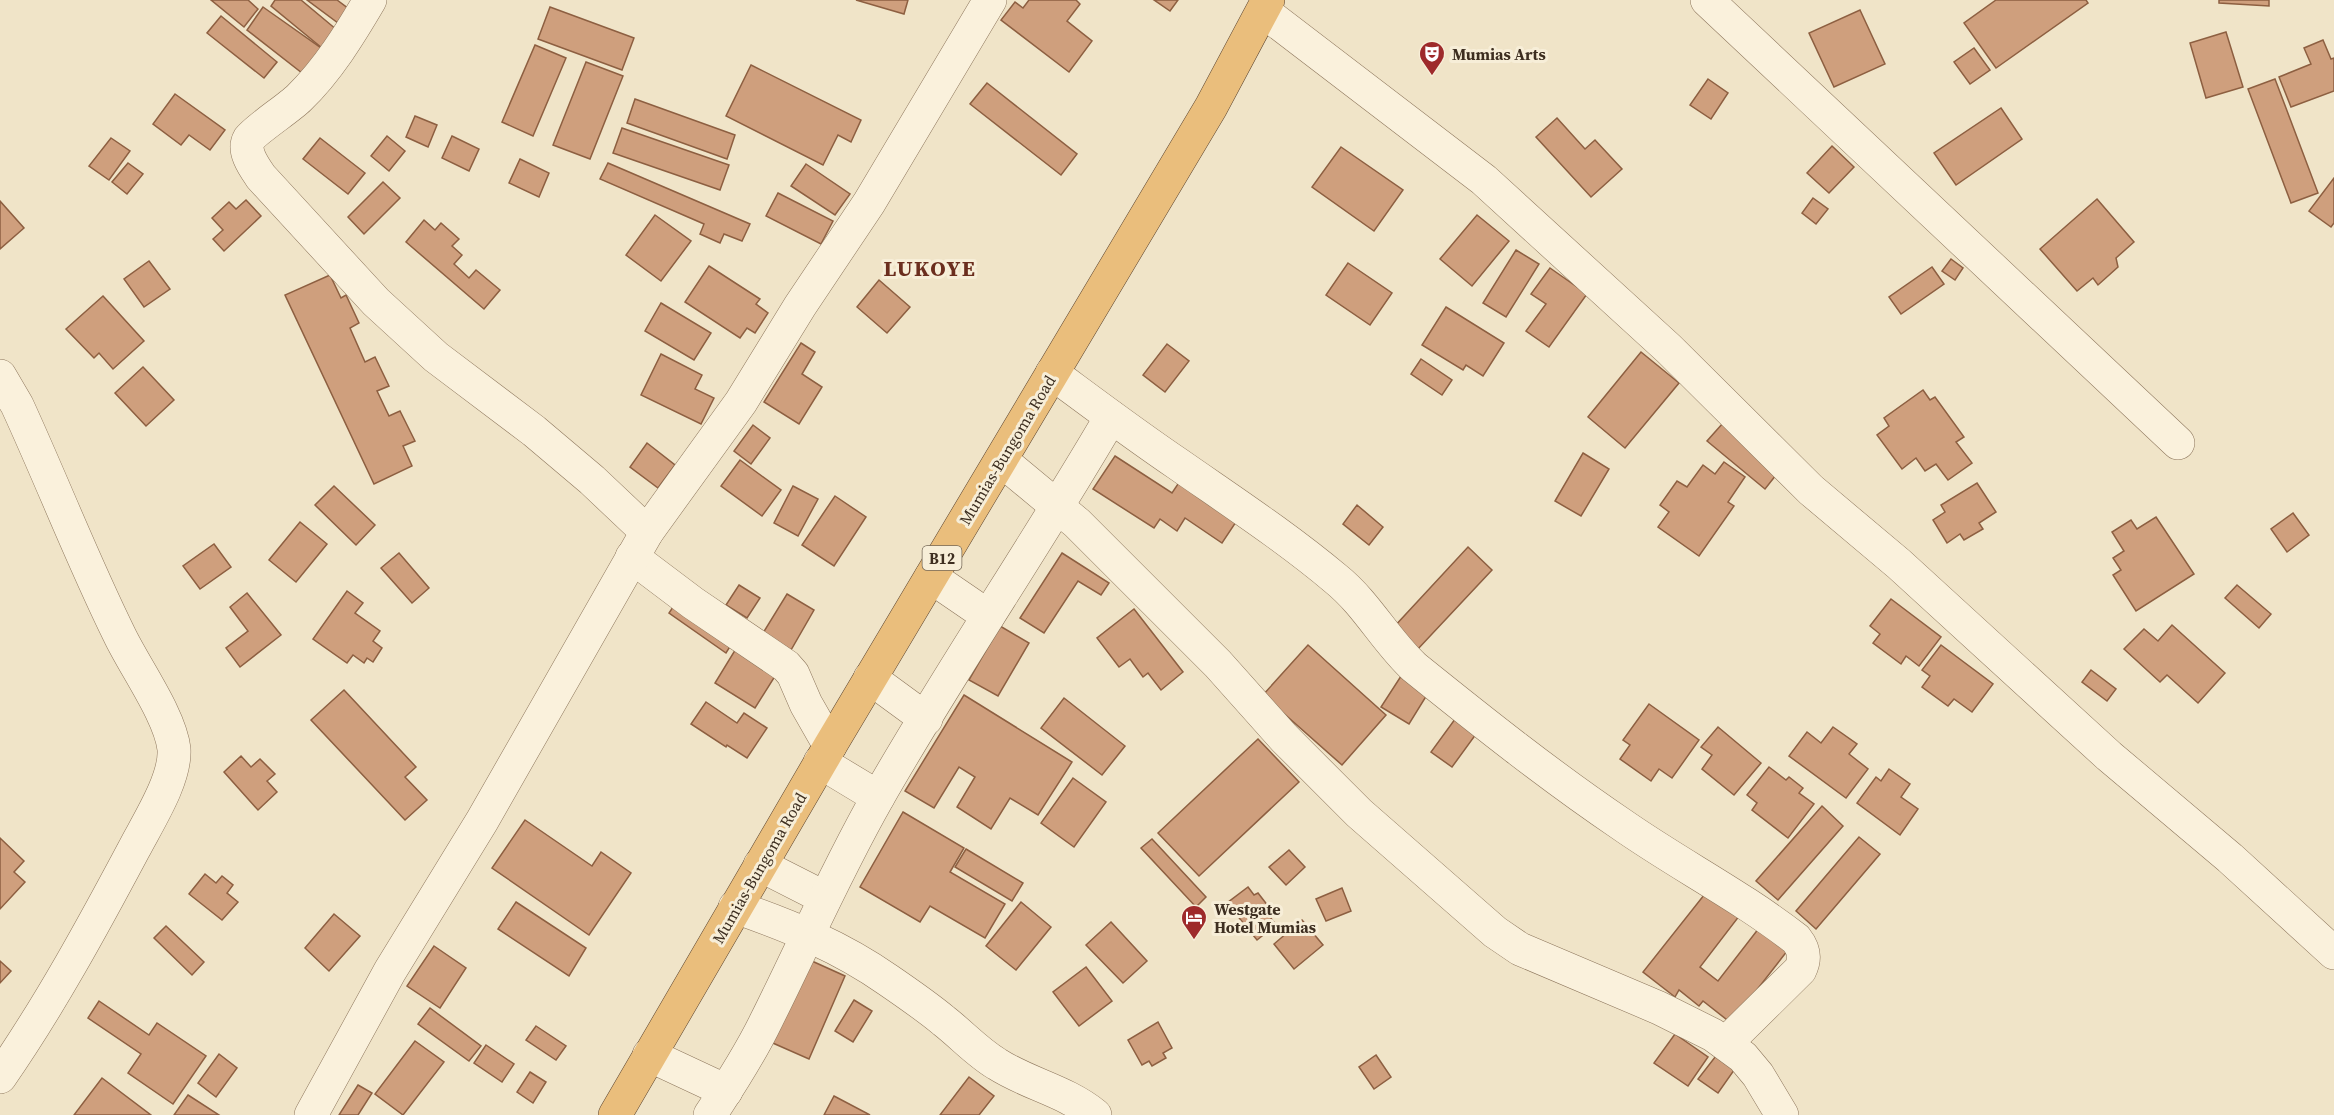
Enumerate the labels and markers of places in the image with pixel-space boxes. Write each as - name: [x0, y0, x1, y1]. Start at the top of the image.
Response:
- theatre icon: Mumias Arts: [1417, 39, 1447, 77]
- place label: Mumias Arts: [1452, 43, 1546, 65]
- place label: Westgate Hotel Mumias: [1214, 898, 1316, 938]
- hotel icon: Westgate Hotel Mumias: [1179, 903, 1209, 941]

